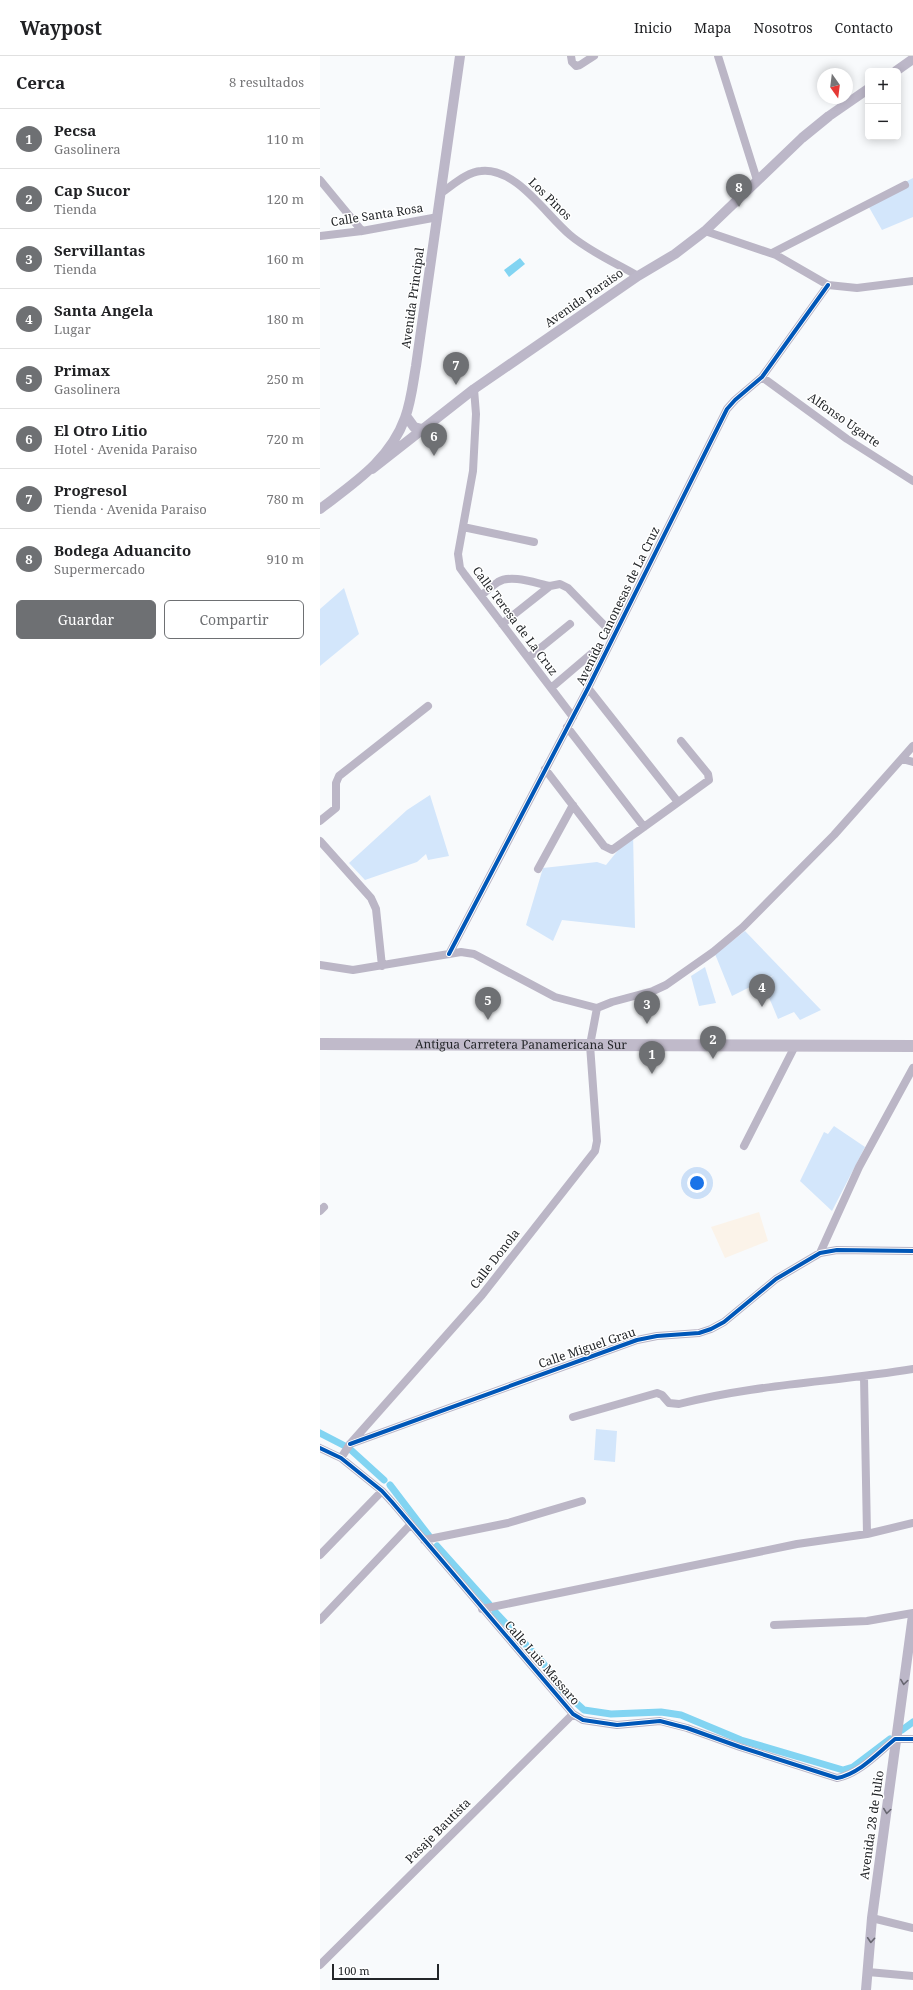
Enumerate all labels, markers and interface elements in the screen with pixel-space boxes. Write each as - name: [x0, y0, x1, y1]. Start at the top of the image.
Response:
- text: Waypost: [20, 15, 102, 41]
- text: Inicio: [634, 18, 672, 37]
- text: Mapa: [694, 18, 732, 37]
- text: Nosotros: [754, 18, 813, 37]
- text: Contacto: [835, 18, 893, 37]
- north arrow: [817, 68, 853, 104]
- map controls: [865, 68, 901, 140]
- button: +: [865, 68, 901, 104]
- text: Cerca: [16, 71, 65, 94]
- text: 8 resultados: [229, 73, 304, 91]
- button: −: [865, 104, 901, 140]
- text: Pecsa: [54, 120, 96, 140]
- text: 1: [25, 130, 33, 148]
- text: 110 m: [267, 130, 304, 148]
- text: Gasolinera: [54, 140, 121, 158]
- street label: Los Pinos: [525, 174, 576, 224]
- pin: 8: [726, 174, 752, 207]
- text: Cap Sucor: [54, 180, 130, 200]
- text: 2: [25, 190, 33, 208]
- text: 120 m: [267, 190, 304, 208]
- street label: Calle Santa Rosa: [330, 199, 425, 230]
- text: Tienda: [54, 200, 97, 218]
- text: Servillantas: [54, 240, 145, 260]
- street label: Avenida Principal: [397, 246, 428, 350]
- text: 3: [25, 250, 33, 268]
- text: 160 m: [267, 250, 304, 268]
- text: Tienda: [54, 260, 97, 278]
- street label: Avenida Paraiso: [541, 264, 626, 331]
- text: Santa Angela: [54, 300, 153, 320]
- text: 4: [25, 310, 33, 328]
- text: 180 m: [267, 310, 304, 328]
- text: Lugar: [54, 320, 91, 338]
- pin: 7: [443, 352, 469, 385]
- text: Primax: [54, 360, 110, 380]
- text: 5: [25, 370, 33, 388]
- text: 250 m: [267, 370, 304, 388]
- text: Gasolinera: [54, 380, 121, 398]
- street label: Alfonso Ugarte: [805, 388, 884, 451]
- text: El Otro Litio: [54, 420, 147, 440]
- pin: 6: [421, 423, 447, 456]
- text: 6: [25, 430, 33, 448]
- text: 720 m: [267, 430, 304, 448]
- text: Hotel · Avenida Paraiso: [54, 440, 197, 458]
- text: Progresol: [54, 480, 127, 500]
- text: 7: [25, 490, 33, 508]
- text: 780 m: [267, 490, 304, 508]
- text: Tienda · Avenida Paraiso: [54, 500, 207, 518]
- street label: Avenida Canonesas de La Cruz: [572, 524, 663, 688]
- text: Bodega Aduancito: [54, 540, 191, 560]
- text: 8: [25, 550, 33, 568]
- text: 910 m: [267, 550, 304, 568]
- text: Supermercado: [54, 560, 145, 578]
- street label: Calle Teresa de La Cruz: [469, 563, 562, 679]
- button: Guardar: [16, 600, 156, 639]
- button: Compartir: [164, 600, 304, 639]
- pin: 4: [749, 974, 775, 1007]
- pin: 5: [475, 987, 501, 1020]
- pin: 3: [634, 991, 660, 1024]
- pin: 2: [700, 1026, 726, 1059]
- street label: Antigua Carretera Panamericana Sur: [415, 1035, 627, 1053]
- pin: 1: [639, 1041, 665, 1074]
- your location: [687, 1173, 707, 1193]
- street label: Calle Donola: [466, 1225, 524, 1292]
- street label: Calle Miguel Grau: [536, 1323, 638, 1372]
- street label: Calle Luis Massaro: [501, 1617, 584, 1709]
- one-way arrow: [900, 1679, 909, 1685]
- street label: Avenida 28 de Julio: [855, 1769, 888, 1880]
- street label: Pasaje Bautista: [401, 1794, 474, 1867]
- one-way arrow: [882, 1808, 891, 1814]
- one-way arrow: [866, 1937, 875, 1943]
- scale bar: [332, 1962, 439, 1981]
- text: 100 m: [338, 1963, 370, 1978]

